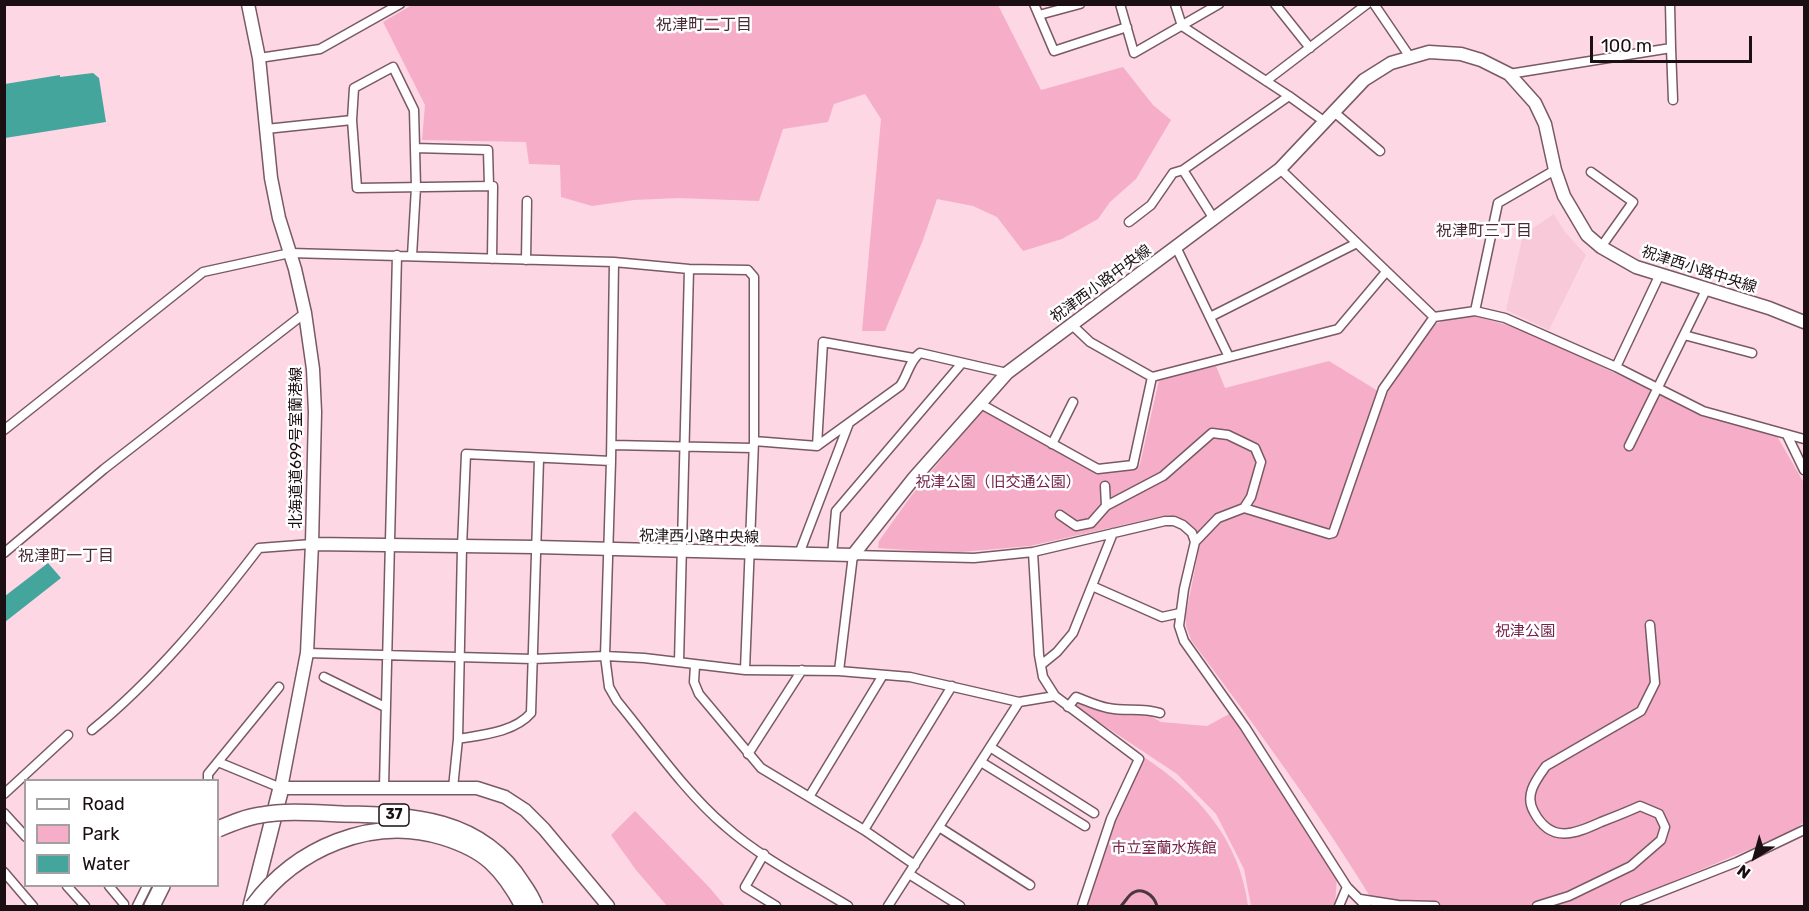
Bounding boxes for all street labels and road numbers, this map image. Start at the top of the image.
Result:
street label: 祝津西小路中央線 [1047,241,1155,327]
street label: 祝津西小路中央線 [1639,243,1759,297]
street label: 北海道道699号室蘭港線 [288,367,306,529]
street label: 祝津西小路中央線 [639,527,759,547]
road number: 37 [379,804,409,826]

